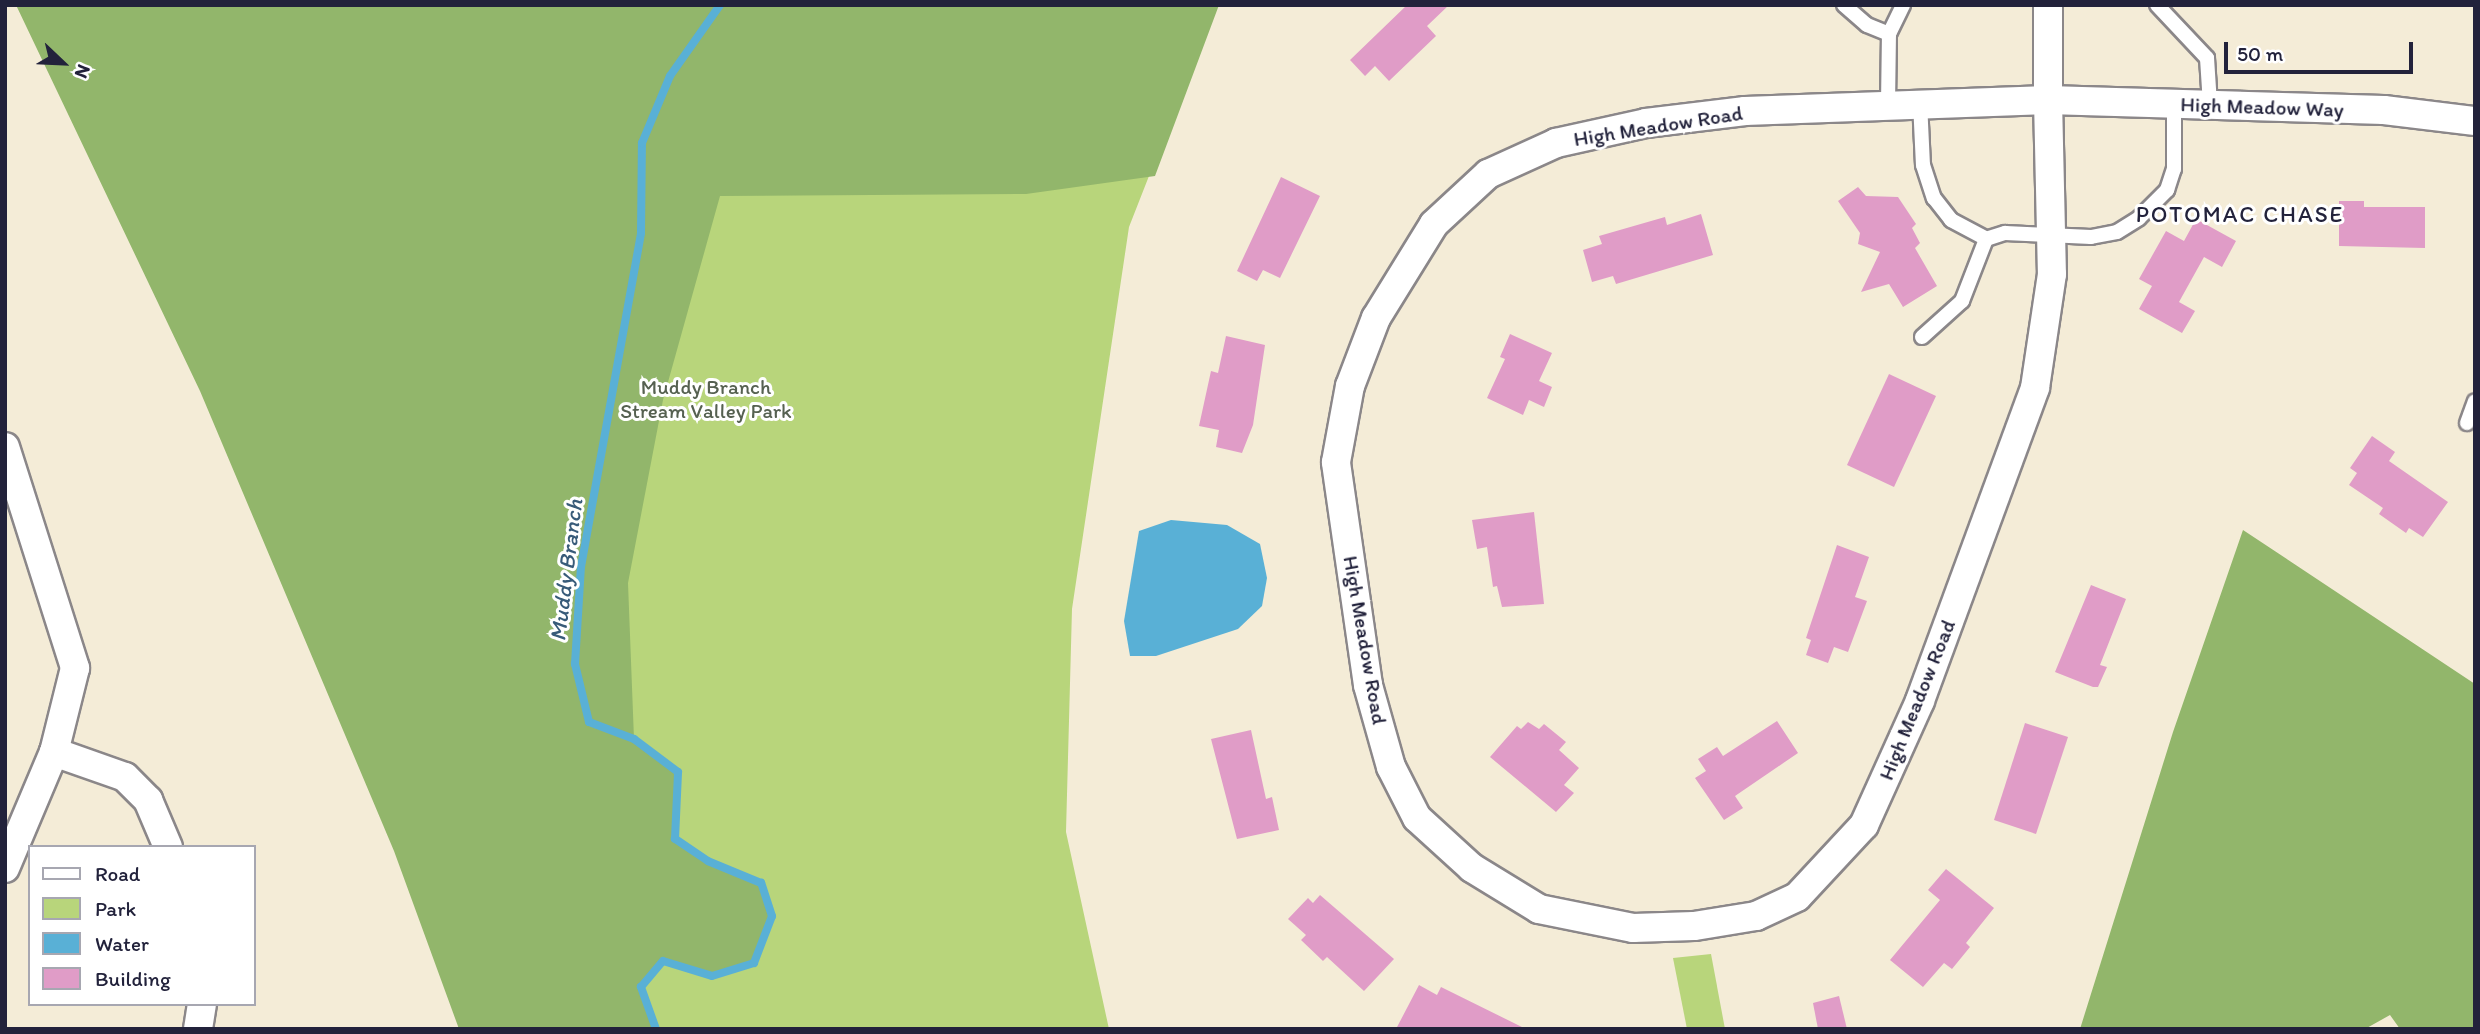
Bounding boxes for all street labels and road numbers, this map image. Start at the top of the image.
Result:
street label: High Meadow Way [2181,92,2343,122]
street label: High Meadow Road [1572,100,1744,152]
street label: High Meadow Road [1338,554,1392,726]
street label: High Meadow Road [1874,617,1960,783]

